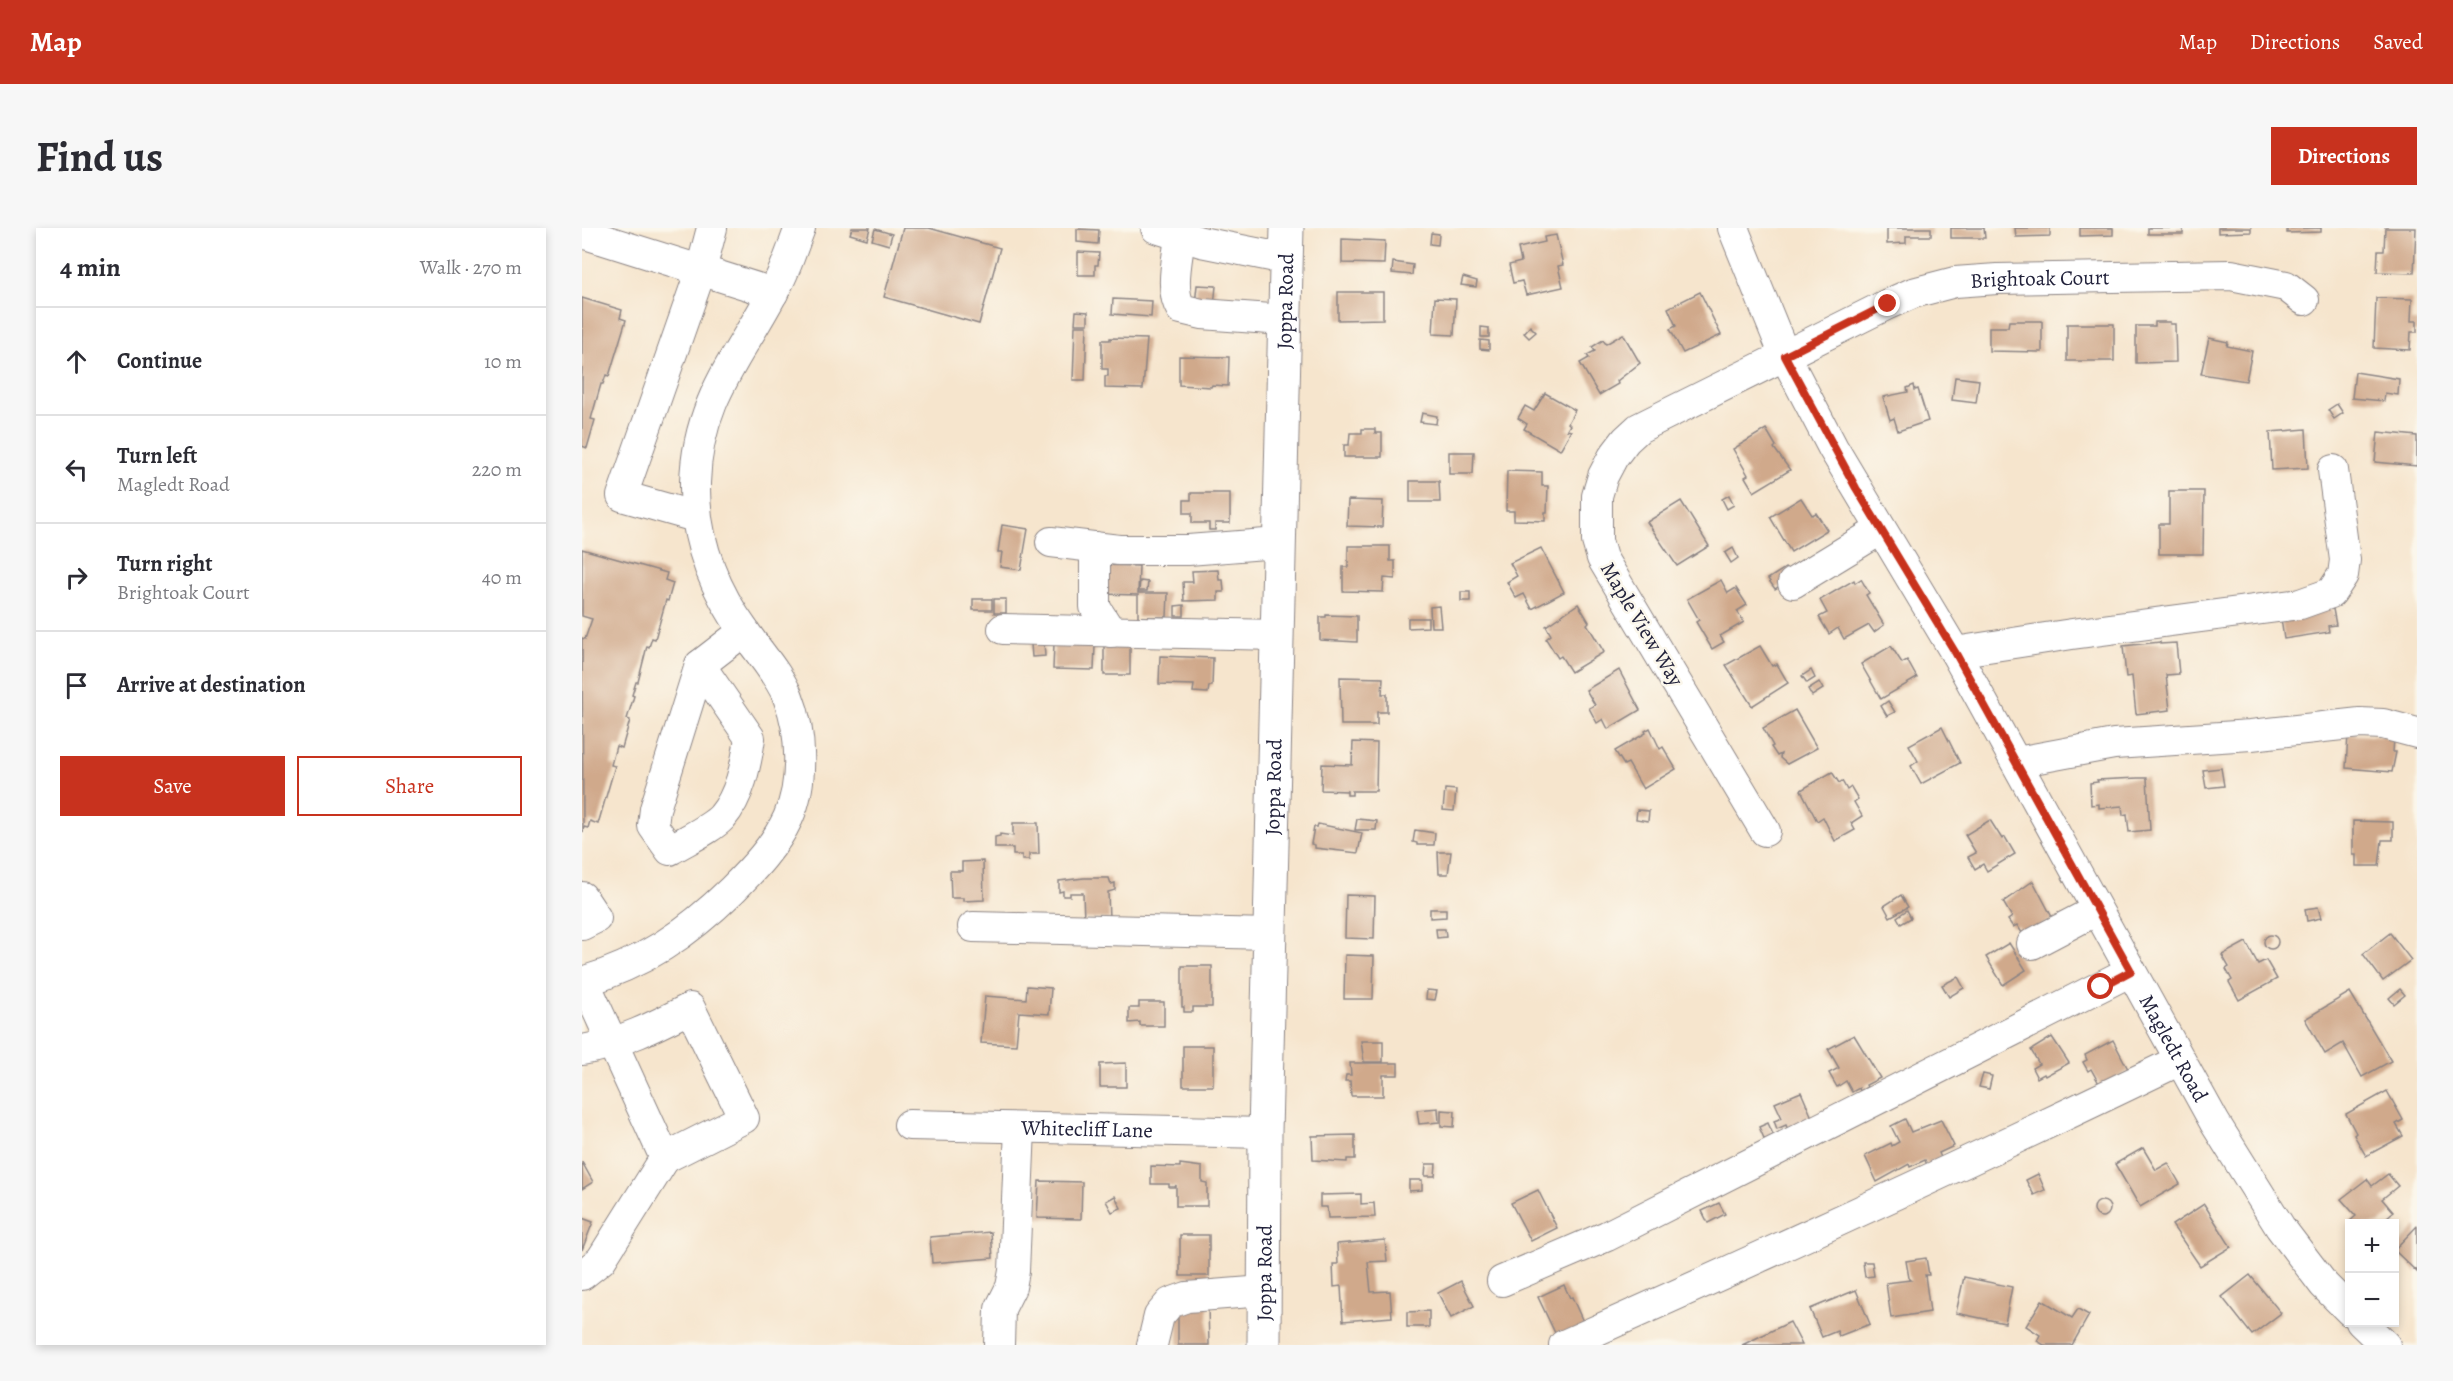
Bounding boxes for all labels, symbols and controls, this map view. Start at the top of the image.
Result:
text: Map [30,23,82,61]
text: Map [2179,28,2217,56]
text: Directions [2250,28,2340,56]
text: Saved [2373,28,2423,56]
button: Directions [2271,127,2417,185]
text: Find us [36,128,163,185]
text: 4 min [60,250,121,285]
street label: Joppa Road [1270,252,1300,350]
text: Walk · 270 m [420,254,522,281]
street label: Brightoak Court [1969,263,2110,295]
route end [1874,290,1900,316]
icon: ahead [60,345,93,378]
text: Continue [117,346,202,376]
text: 10 m [484,348,522,375]
text: Turn left [117,441,197,471]
icon: left [60,453,93,486]
text: 220 m [472,456,522,483]
text: Magledt Road [117,471,230,498]
text: Turn right [117,549,213,579]
street label: Maple View Way [1594,557,1690,692]
icon: right [60,561,93,594]
text: 40 m [482,564,522,591]
text: Brightoak Court [117,579,250,606]
icon: arrive [60,669,93,702]
text: Arrive at destination [117,670,306,700]
street label: Joppa Road [1258,738,1289,836]
button: Save [60,756,285,816]
button: Share [297,756,522,816]
route start [2087,973,2113,999]
street label: Magledt Road [2133,989,2215,1107]
street label: Whitecliff Lane [1020,1114,1153,1144]
map controls [2345,1219,2399,1327]
button: + [2345,1219,2399,1273]
street label: Joppa Road [1250,1224,1279,1321]
button: − [2345,1273,2399,1327]

